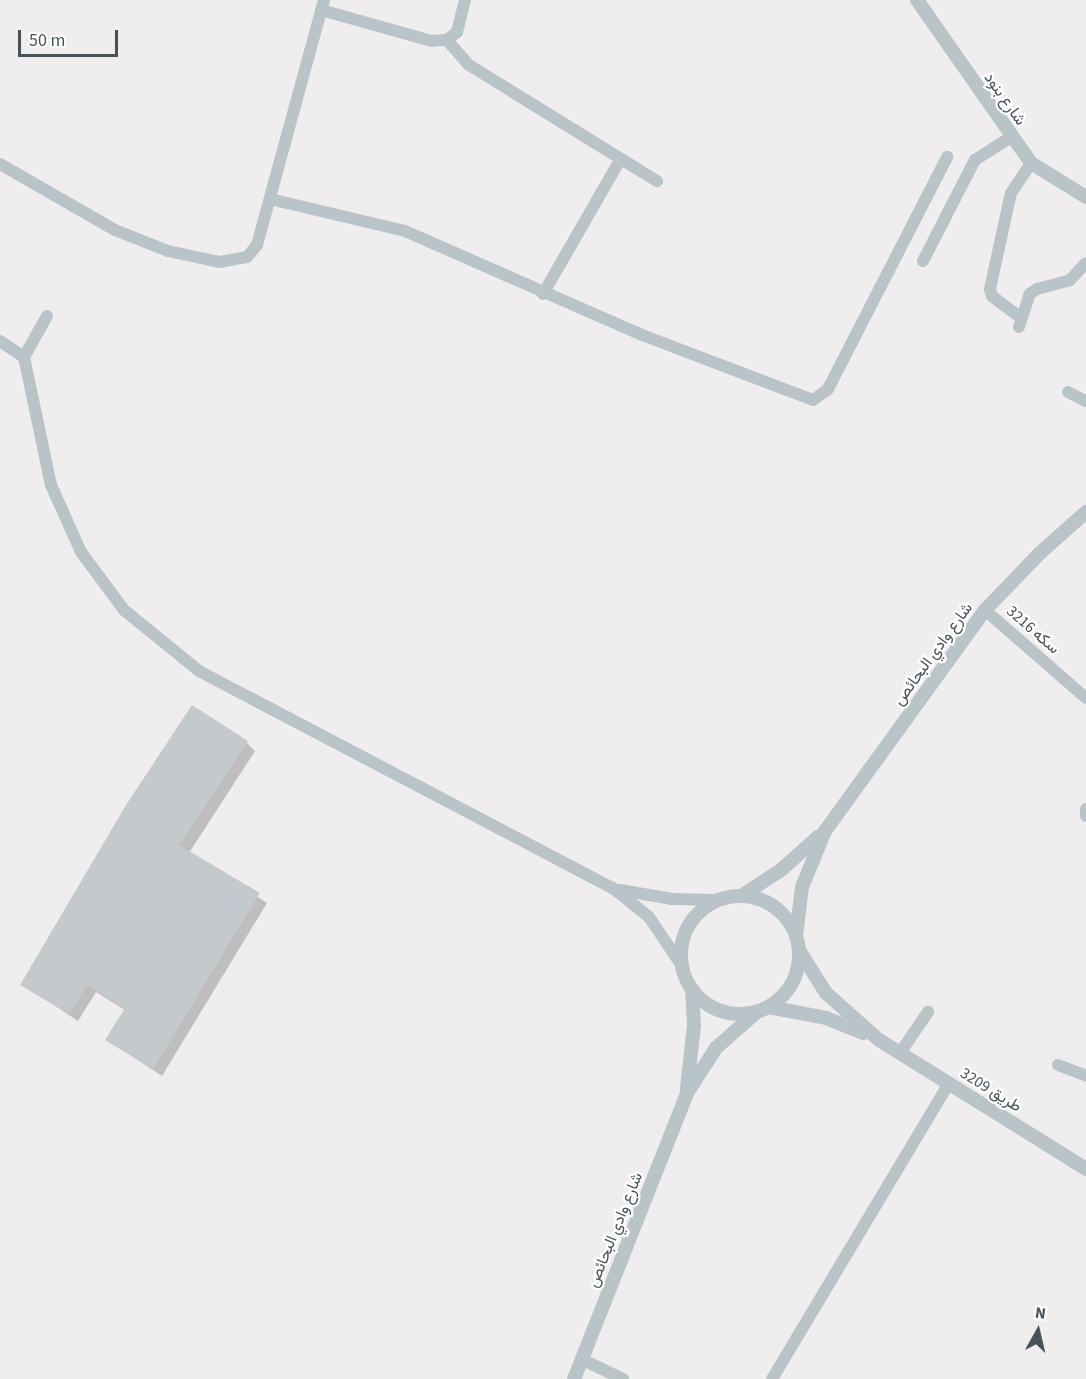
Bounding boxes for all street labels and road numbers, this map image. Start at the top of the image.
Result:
street label: شارع بنود [980,69,1030,129]
street label: شارع وادي البحائص [889,599,977,709]
street label: سكه 3216 [1003,602,1063,658]
street label: طريق 3209 [957,1064,1025,1116]
street label: شارع وادي البحائص [583,1170,647,1290]

